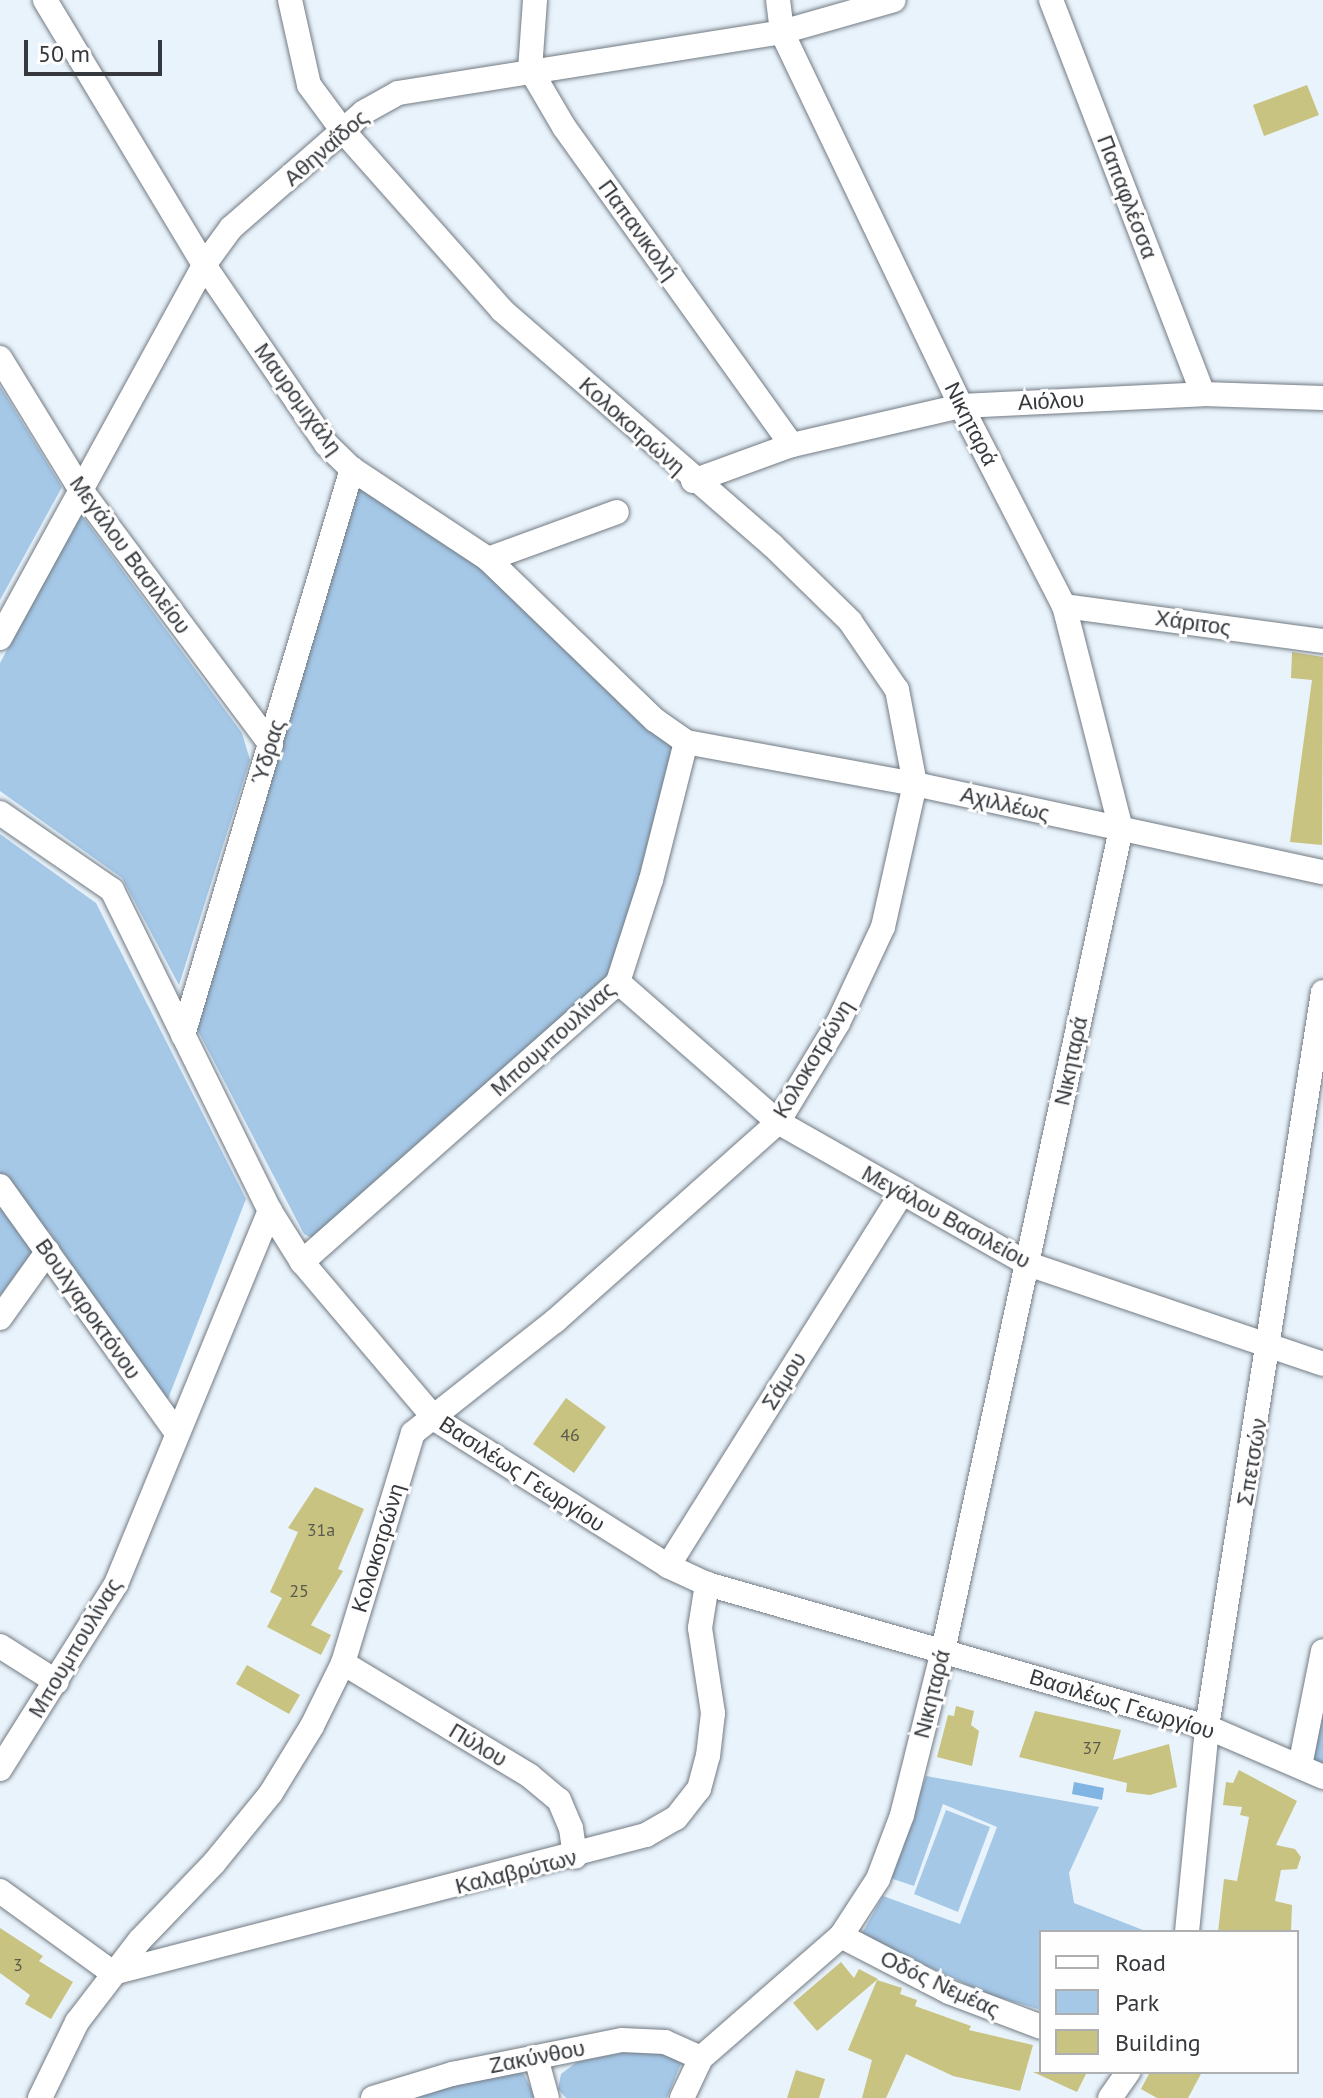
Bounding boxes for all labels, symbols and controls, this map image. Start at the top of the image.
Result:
scale bar [28,24,166,74]
text: 50 m [38,38,90,69]
street label: Αθηναΐδος [279,104,373,192]
street label: Παπαφλέσσα [1091,131,1163,263]
street label: Παπανικολή [593,175,683,285]
street label: Μαυρομιχάλη [249,338,347,460]
street label: Κολοκοτρώνη [574,372,690,480]
street label: Νικηταρά [939,378,1003,470]
street label: Αιόλου [1017,386,1085,416]
street label: Μεγάλου Βασιλείου [64,471,196,639]
street label: Χάριτος [1154,605,1232,641]
street label: Ύδρας [246,716,290,788]
street label: Αχιλλέως [958,781,1052,827]
street label: Μπουμπουλίνας [485,976,621,1102]
street label: Κολοκοτρώνη [767,995,859,1123]
street label: Νικηταρά [1049,1014,1093,1108]
street label: Μεγάλου Βασιλείου [857,1160,1035,1274]
street label: Βουλγαροκτόνου [30,1234,146,1384]
street label: Σάμου [756,1347,812,1415]
street label: Βασιλέως Γεωργίου [434,1411,610,1537]
street label: Σπετσών [1231,1416,1273,1508]
house number: 46 [560,1424,580,1446]
street label: Κολοκοτρώνη [346,1480,410,1616]
house number: 31a [307,1519,335,1541]
street label: Μπουμπουλίνας [23,1573,127,1723]
house number: 25 [289,1580,309,1602]
street label: Νικηταρά [908,1647,956,1741]
street label: Βασιλέως Γεωργίου [1026,1663,1218,1745]
street label: Πύλου [444,1717,512,1773]
house number: 37 [1082,1737,1102,1759]
street label: Καλαβρύτων [453,1844,579,1900]
legend [1039,1930,1299,2074]
street label: Οδóς Νεμέας [876,1945,1004,2023]
text: Road [1115,1947,1166,1978]
house number: 3 [13,1954,23,1976]
text: Park [1115,1987,1159,2018]
text: Building [1115,2027,1201,2058]
street label: Ζακύνθου [487,2035,587,2079]

